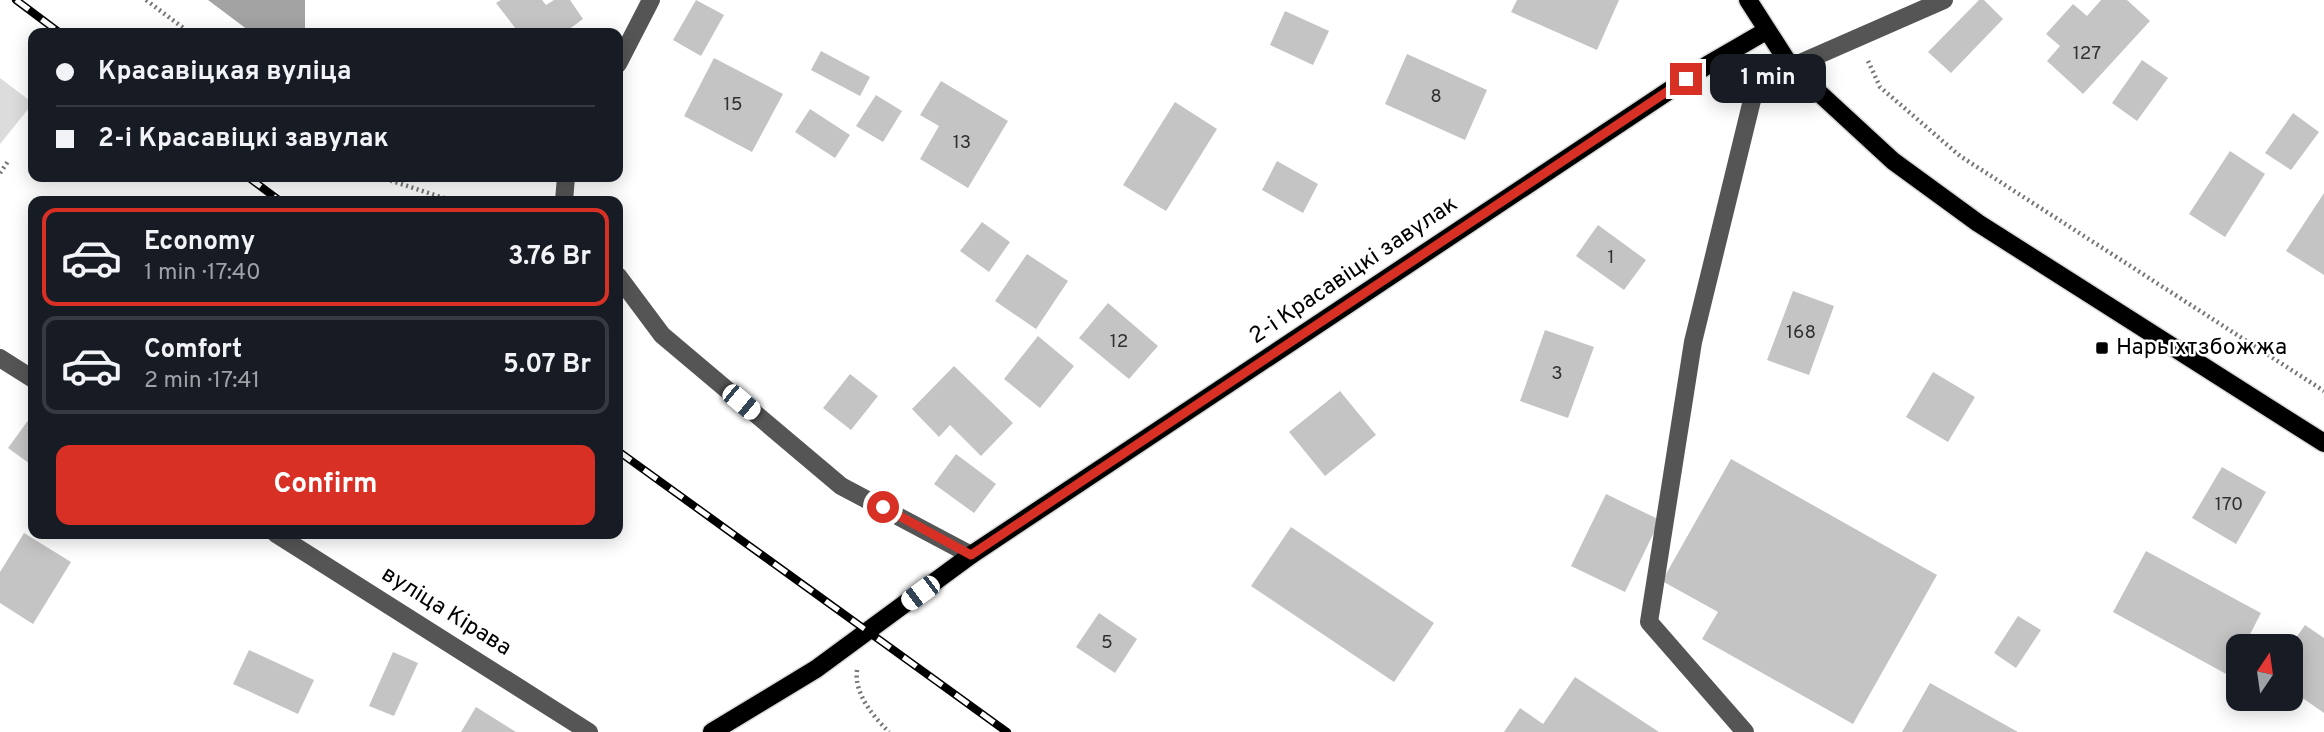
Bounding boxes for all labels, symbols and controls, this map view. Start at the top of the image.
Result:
house number: 127 [2073,42,2101,66]
callout: 1 min [1710,55,1826,104]
text: Красавіцкая вуліца [98,56,352,89]
route end [1670,63,1702,95]
text: 1 min [1740,64,1796,93]
house number: 8 [1430,85,1442,109]
house number: 15 [724,93,742,117]
text: 2-і Красавіцкі завулак [98,123,389,156]
house number: 13 [953,131,971,155]
street label: 2-і Красавіцкі завулак [1244,190,1464,352]
icon: car [60,226,123,289]
text: Economy [144,226,255,259]
text: 3.76 Br [508,241,591,274]
house number: 1 [1607,246,1615,270]
text: 1 min · 17:40 [144,259,261,288]
house number: 168 [1786,321,1816,345]
house number: 12 [1110,330,1128,354]
icon: car [60,334,123,397]
text: Comfort [144,334,242,367]
place label: Нарыхтзбожжа [2116,334,2287,363]
marker: Нарыхтзбожжа [2094,340,2110,356]
text: 5.07 Br [503,349,591,382]
house number: 3 [1551,362,1563,386]
text: 2 min · 17:41 [144,367,260,396]
car [719,380,764,424]
button: Confirm [56,445,595,525]
route start [867,491,899,523]
house number: 170 [2215,493,2243,517]
street label: вуліца Кірава [376,560,516,664]
car [897,572,944,614]
house number: 5 [1101,631,1113,655]
north arrow [2226,634,2303,710]
map controls [2226,634,2303,711]

